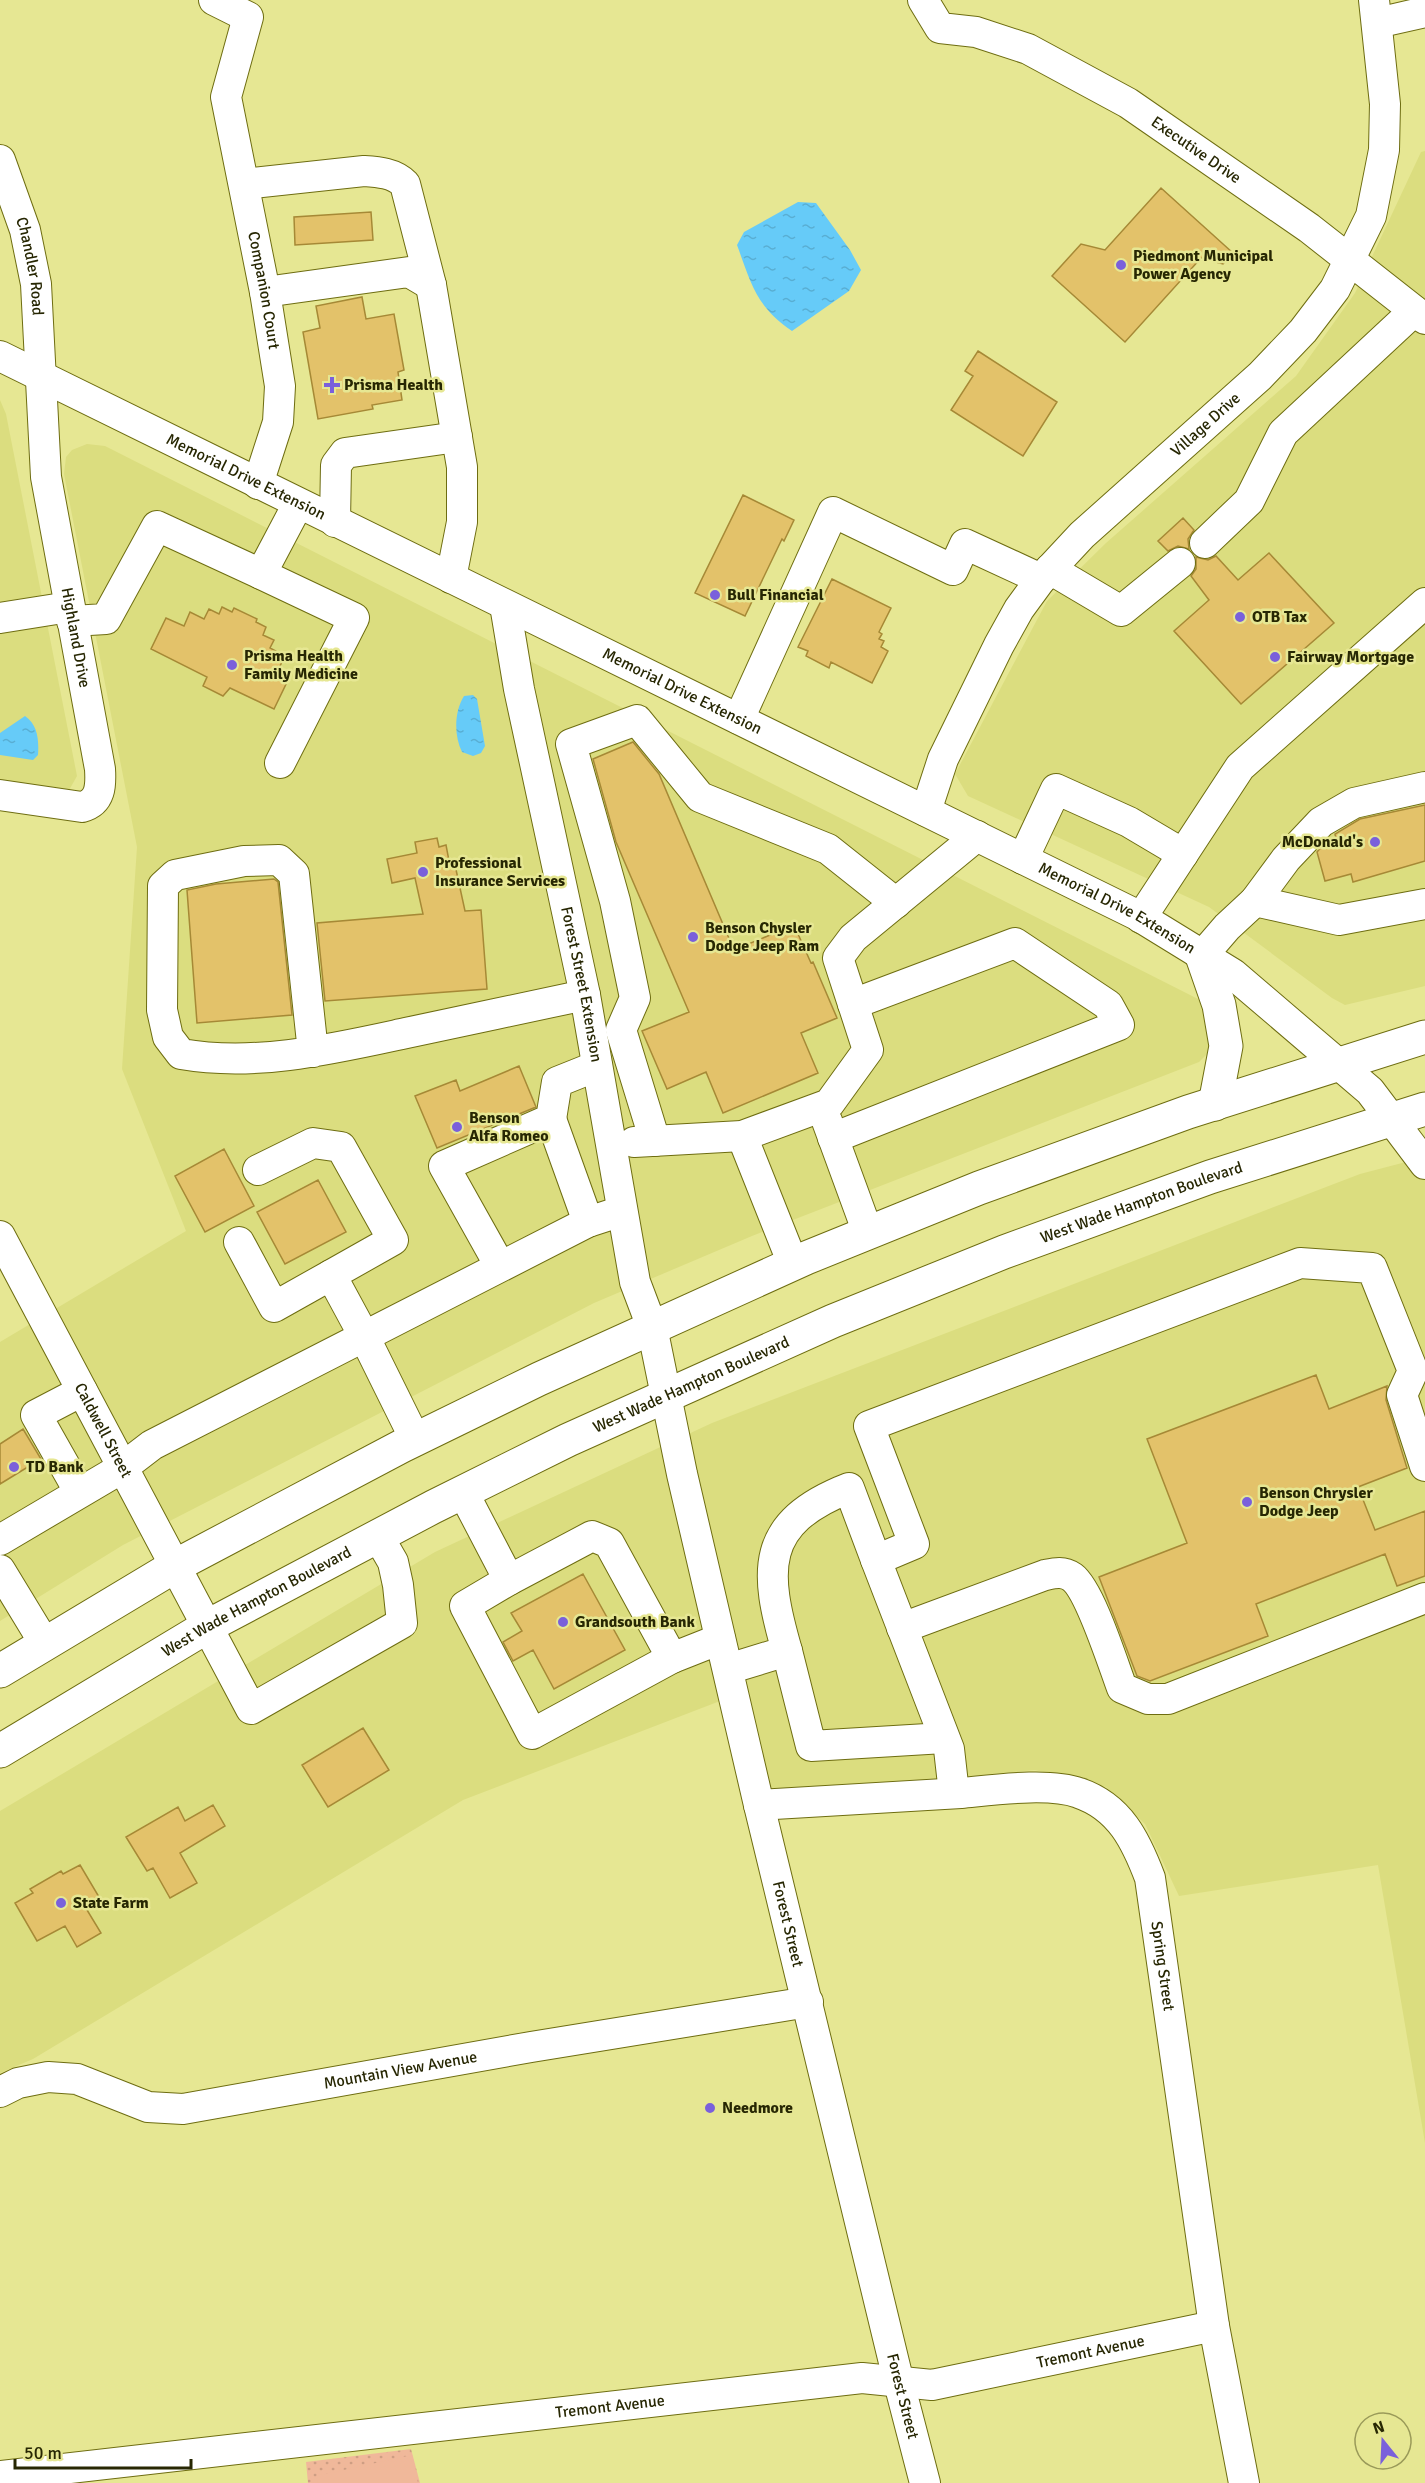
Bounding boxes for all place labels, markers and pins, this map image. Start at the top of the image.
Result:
place label: Piedmont Municipal Power Agency [1133,246,1273,284]
marker: Piedmont Municipal Power Agency [1114,258,1128,272]
place label: Prisma Health [344,375,443,395]
marker: Prisma Health [325,378,339,392]
place label: Bull Financial [727,585,824,605]
marker: Bull Financial [708,588,722,602]
place label: OTB Tax [1252,607,1307,627]
marker: OTB Tax [1233,610,1247,624]
place label: Prisma Health Family Medicine [244,646,358,684]
place label: Fairway Mortgage [1287,647,1414,667]
marker: Fairway Mortgage [1268,650,1282,664]
marker: Prisma Health Family Medicine [225,658,239,672]
place label: McDonald's [1282,832,1363,852]
marker: McDonald's [1368,835,1382,849]
place label: Professional Insurance Services [435,853,565,891]
marker: Professional Insurance Services [416,865,430,879]
place label: Benson Chysler Dodge Jeep Ram [705,918,819,956]
marker: Benson Chysler Dodge Jeep Ram [686,930,700,944]
place label: Benson Alfa Romeo [469,1108,549,1146]
marker: Benson Alfa Romeo [450,1120,464,1134]
place label: TD Bank [26,1457,84,1477]
marker: TD Bank [7,1460,21,1474]
place label: Benson Chrysler Dodge Jeep [1259,1483,1373,1521]
marker: Benson Chrysler Dodge Jeep [1240,1495,1254,1509]
place label: Grandsouth Bank [575,1612,695,1632]
marker: Grandsouth Bank [556,1615,570,1629]
place label: State Farm [73,1893,149,1913]
marker: State Farm [54,1896,68,1910]
place label: Needmore [722,2098,793,2118]
marker: Needmore [703,2101,717,2115]

